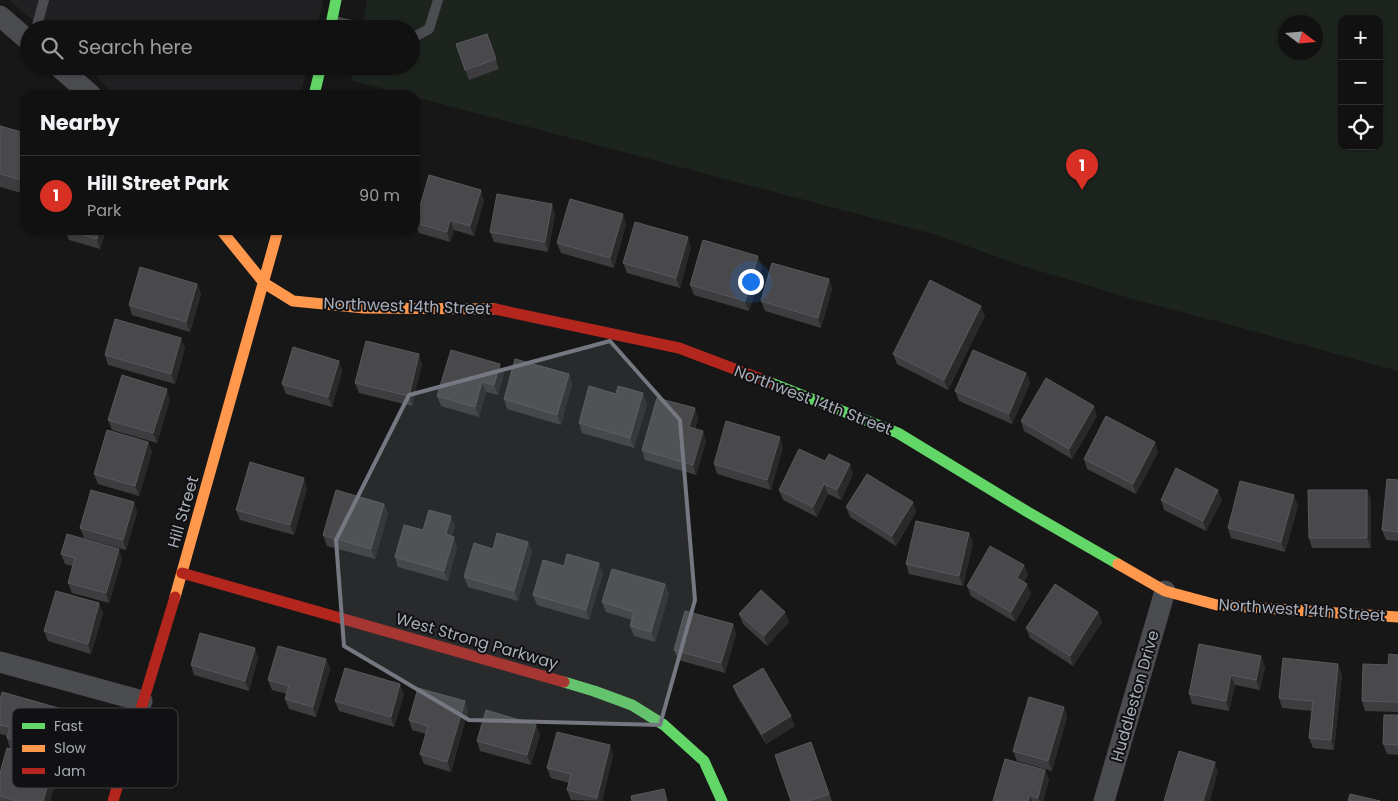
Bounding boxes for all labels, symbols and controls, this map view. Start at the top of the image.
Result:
north arrow [1278,15,1323,60]
map controls [1338,15,1383,150]
button: + [1338,15,1383,60]
search box [20,20,420,75]
icon: search [38,34,66,62]
text: Search here [78,34,192,61]
button: − [1338,60,1383,105]
button: locate [1338,105,1383,150]
text: Nearby [40,108,120,137]
pin: 1 [1066,149,1098,190]
text: Hill Street Park [87,170,229,197]
text: 1 [53,184,59,207]
text: 90 m [359,184,400,207]
text: Park [87,199,121,222]
your location [738,269,764,295]
street label: Northwest 14th Street [323,292,491,320]
street label: Northwest 14th Street [731,359,895,441]
street label: Hill Street [162,473,204,551]
street label: Northwest 14th Street [1218,593,1386,627]
street label: West Strong Parkway [393,607,561,675]
street label: Huddleston Drive [1105,627,1165,764]
legend [12,708,178,788]
text: Fast [54,716,83,736]
text: Slow [54,738,87,758]
text: Jam [54,761,85,781]

